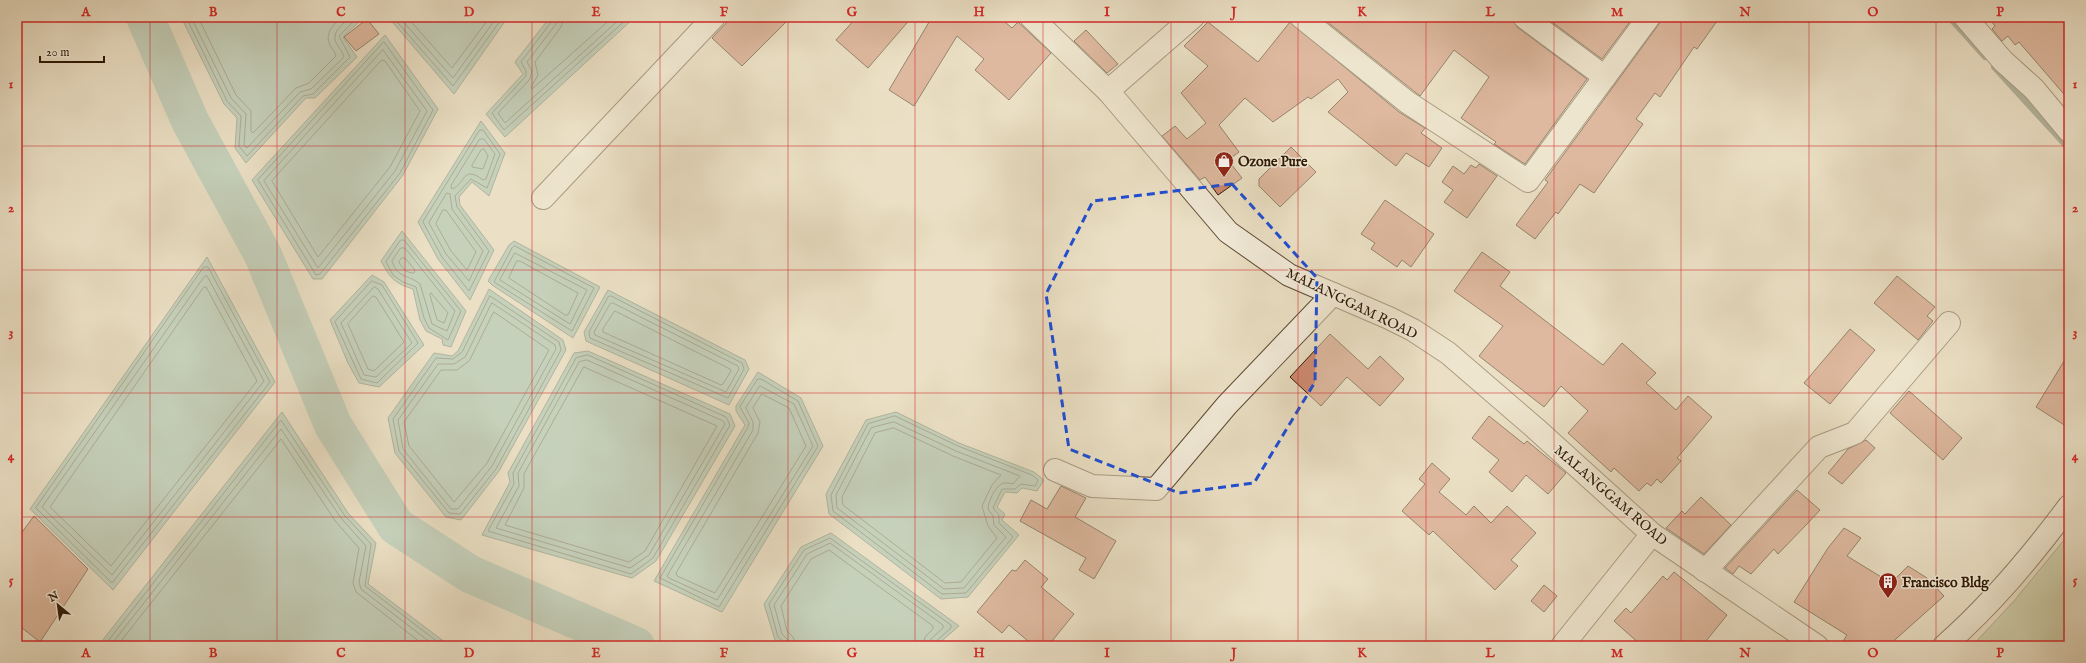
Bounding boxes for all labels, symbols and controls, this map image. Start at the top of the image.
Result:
text: A [81,4,92,21]
text: B [209,4,218,21]
text: C [336,4,346,21]
text: D [464,4,475,21]
text: E [591,4,601,21]
text: F [720,4,729,21]
text: G [847,4,858,21]
text: H [973,4,985,21]
text: I [1104,4,1110,21]
text: J [1229,4,1237,21]
text: K [1357,4,1367,21]
text: L [1484,4,1495,21]
text: M [1611,4,1624,21]
text: N [1738,4,1751,21]
text: O [1868,4,1879,21]
text: P [1996,4,2004,21]
scale bar [40,38,104,64]
text: 20 m [46,45,69,60]
text: 1 [9,76,14,93]
text: 1 [2073,76,2078,93]
shop icon: Ozone Pure [1213,150,1235,178]
place label: Ozone Pure [1238,153,1308,171]
text: 2 [8,200,14,217]
text: 2 [2072,200,2078,217]
street label: MALANGGAM ROAD [1283,264,1420,344]
text: 3 [9,324,14,341]
text: 3 [2073,324,2078,341]
street label: MALANGGAM ROAD [1550,442,1671,550]
text: 4 [8,448,15,465]
text: 4 [2072,448,2079,465]
building icon: Francisco Bldg [1877,571,1899,599]
text: 5 [9,572,14,589]
text: 5 [2073,572,2078,589]
place label: Francisco Bldg [1902,574,1990,592]
north arrow [38,585,78,625]
text: N [45,588,62,606]
text: A [81,645,92,662]
text: B [209,645,218,662]
text: C [336,645,346,662]
text: D [464,645,475,662]
text: E [591,645,601,662]
text: F [720,645,729,662]
text: G [847,645,858,662]
text: H [973,645,985,662]
text: I [1104,645,1110,662]
text: J [1229,645,1237,662]
text: K [1357,645,1367,662]
text: L [1484,645,1495,662]
text: M [1611,645,1624,662]
text: N [1738,645,1751,662]
text: O [1868,645,1879,662]
text: P [1996,645,2004,662]

